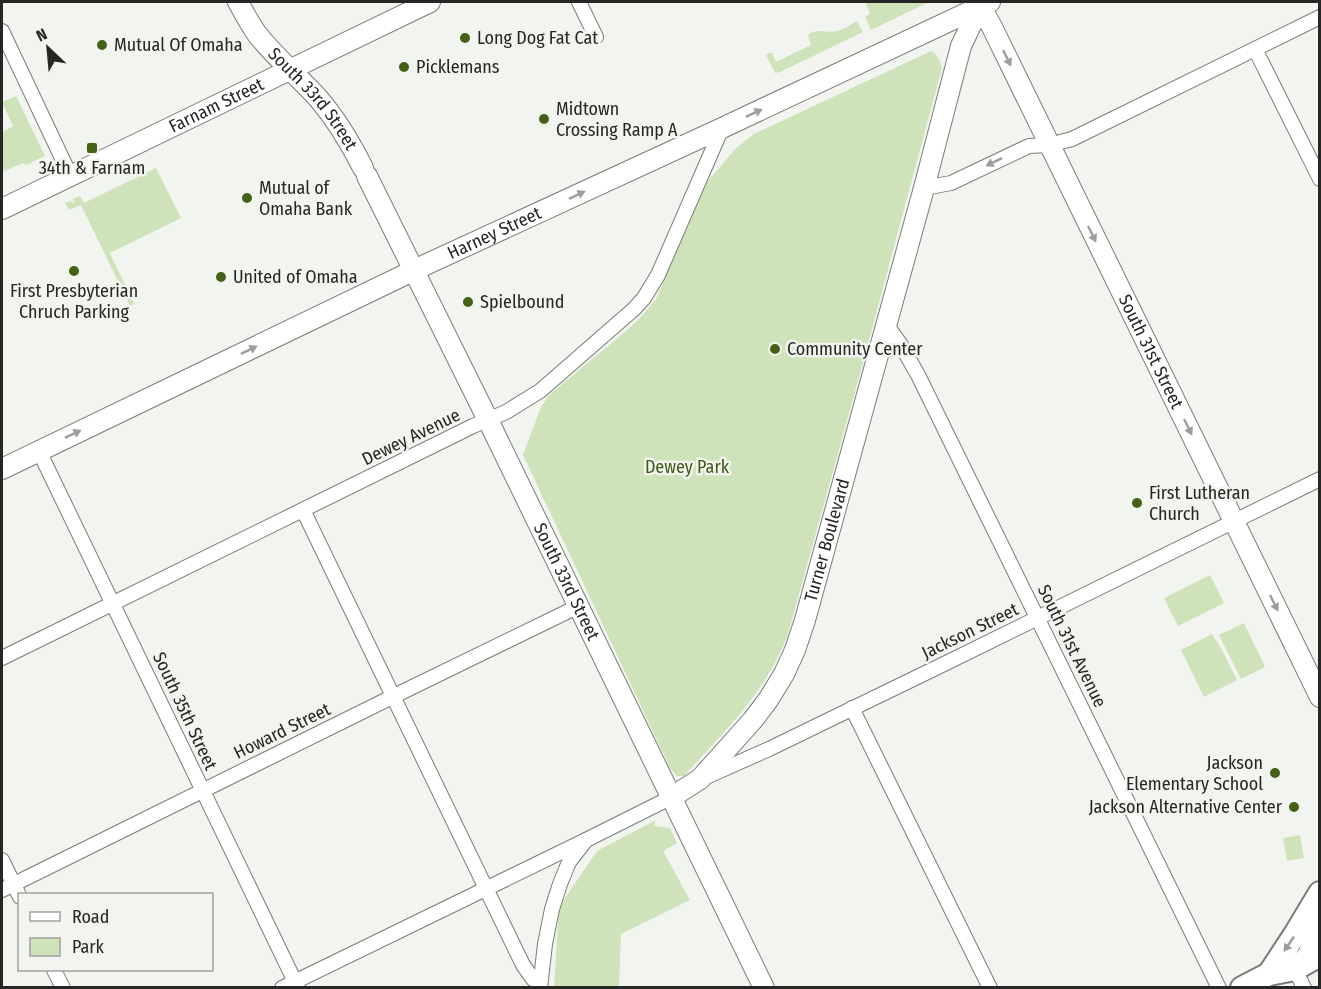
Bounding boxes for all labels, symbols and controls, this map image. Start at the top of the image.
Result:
north arrow [18,18,78,78]
text: N [33,24,50,46]
place label: Long Dog Fat Cat [477,27,598,49]
marker: Long Dog Fat Cat [458,31,472,45]
place label: Mutual Of Omaha [114,34,243,56]
marker: Mutual Of Omaha [95,38,109,52]
street label: South 33rd Street [263,43,362,154]
one-way arrow [1002,50,1012,67]
place label: Picklemans [416,56,500,78]
marker: Picklemans [397,60,411,74]
street label: Farnam Street [165,73,267,138]
place label: Midtown Crossing Ramp A [556,98,678,141]
one-way arrow [745,108,762,117]
marker: Midtown Crossing Ramp A [537,112,551,126]
marker: 34th & Farnam [85,141,99,155]
place label: 34th & Farnam [39,157,145,179]
one-way arrow [985,158,1002,167]
place label: Mutual of Omaha Bank [259,177,353,220]
one-way arrow [568,190,585,199]
marker: Mutual of Omaha Bank [240,191,254,205]
street label: Harney Street [444,202,545,264]
one-way arrow [1088,225,1097,242]
marker: First Presbyterian Chruch Parking [67,264,81,278]
place label: United of Omaha [233,266,358,288]
marker: United of Omaha [214,270,228,284]
place label: First Presbyterian Chruch Parking [10,280,138,323]
place label: Spielbound [480,291,564,313]
street label: South 31st Street [1114,291,1188,412]
marker: Spielbound [461,295,475,309]
place label: Community Center [787,338,923,360]
marker: Community Center [768,342,782,356]
one-way arrow [240,345,257,354]
street label: Dewey Avenue [358,404,464,470]
one-way arrow [1183,419,1193,436]
one-way arrow [65,430,82,439]
park label: Dewey Park [645,456,730,478]
street label: Turner Boulevard [800,476,854,604]
place label: First Lutheran Church [1149,482,1250,525]
marker: First Lutheran Church [1130,496,1144,510]
street label: South 33rd Street [529,519,604,644]
street label: South 31st Avenue [1033,581,1111,711]
one-way arrow [1269,594,1278,611]
street label: Jackson Street [918,598,1022,664]
street label: South 35th Street [148,649,222,774]
street label: Howard Street [230,698,334,764]
place label: Jackson Elementary School [1126,752,1263,795]
marker: Jackson Elementary School [1268,766,1282,780]
place label: Jackson Alternative Center [1089,796,1283,818]
marker: Jackson Alternative Center [1287,800,1301,814]
legend [18,893,213,971]
text: Road [72,906,109,928]
one-way arrow [1283,935,1295,951]
text: Park [72,936,105,958]

